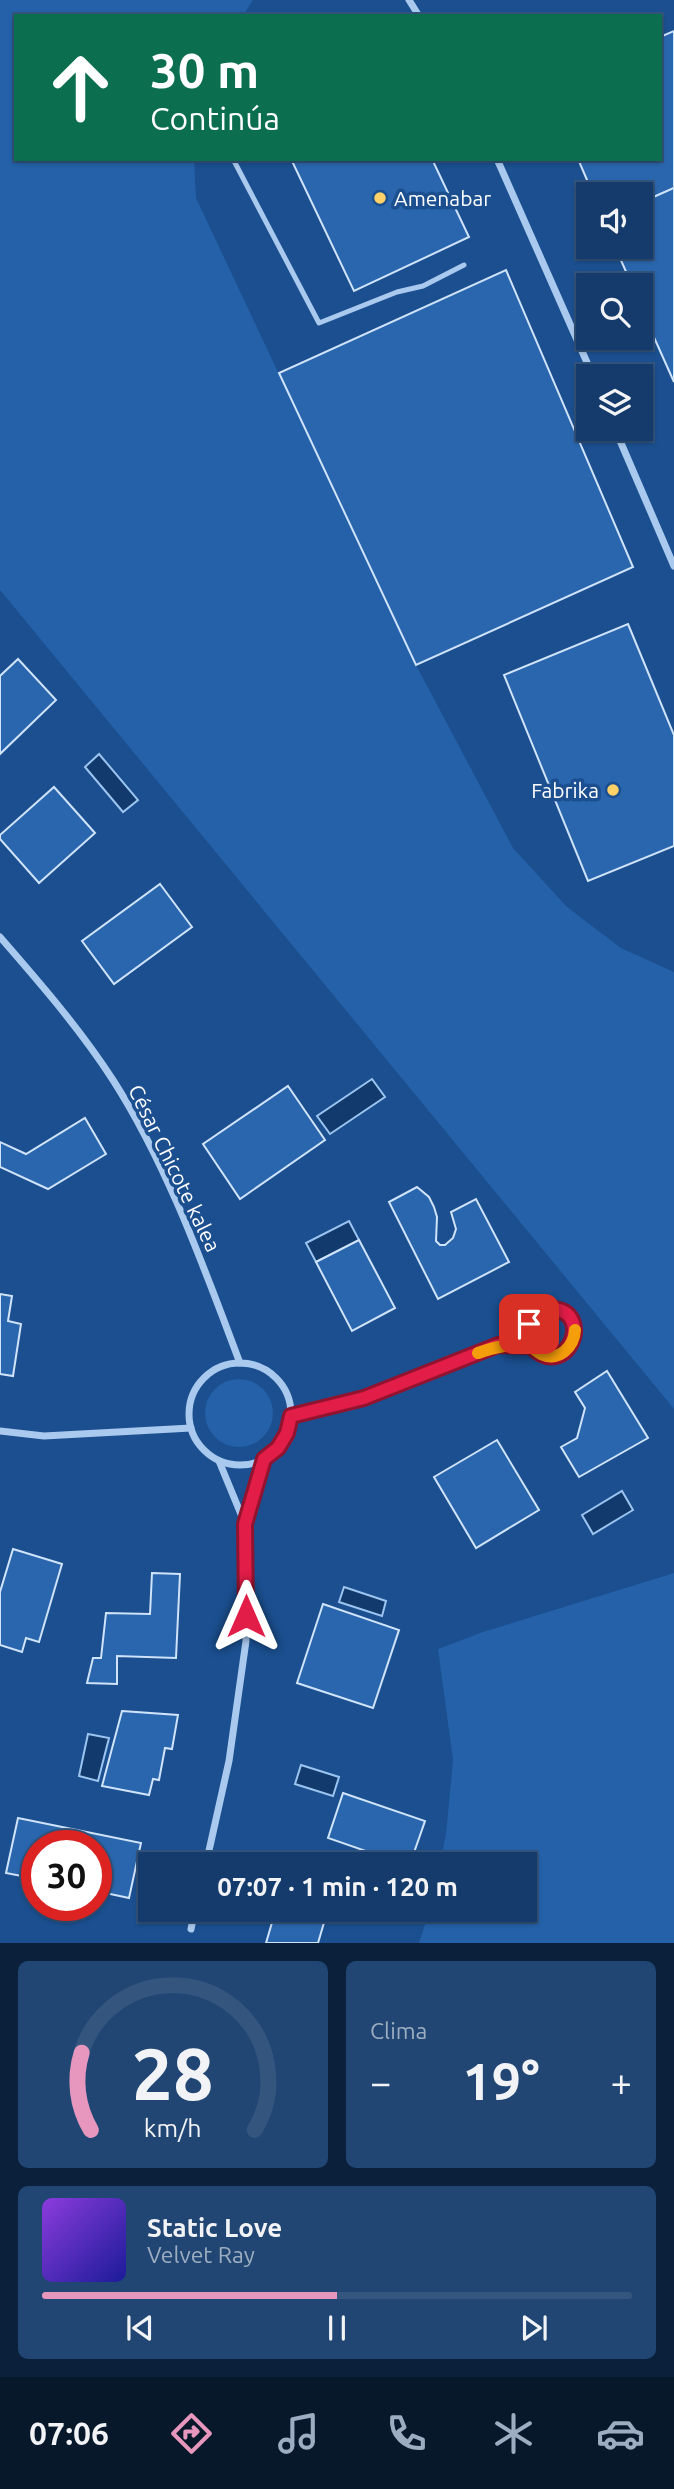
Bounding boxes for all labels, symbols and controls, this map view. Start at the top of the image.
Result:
icon: ahead [35,42,126,133]
text: 30 m [150,42,259,97]
text: Continúa [150,100,280,136]
map controls [576,182,653,441]
button: sound [576,182,653,259]
place label: Amenabar [394,186,491,210]
marker: Amenabar [372,190,388,206]
button: search [576,273,653,350]
button: layers [576,364,653,441]
place label: Fabrika [531,778,599,802]
marker: Fabrika [605,782,621,798]
street label: César Chicote kalea [124,1081,226,1255]
pin [499,1294,559,1354]
icon: arrive [510,1305,548,1343]
position arrow [209,1579,283,1653]
speed limit sign: 30 [21,1830,112,1921]
text: 07:07 · 1 min · 120 m [217,1872,458,1901]
text: Clima [370,2018,427,2043]
text: 28 [132,2033,214,2115]
text: 19° [462,2052,540,2110]
text: − [370,2061,391,2103]
text: + [611,2061,632,2103]
text: km/h [144,2114,202,2142]
text: Static Love [147,2213,282,2242]
text: Velvet Ray [147,2242,255,2267]
icon: previous [121,2309,159,2347]
icon: pause [318,2309,356,2347]
icon: next [515,2309,553,2347]
icon: directions [167,2409,216,2458]
icon: music [274,2409,323,2458]
icon: phone [382,2409,431,2458]
icon: climate [489,2409,538,2458]
icon: car [596,2409,645,2458]
text: 07:06 [29,2415,109,2451]

